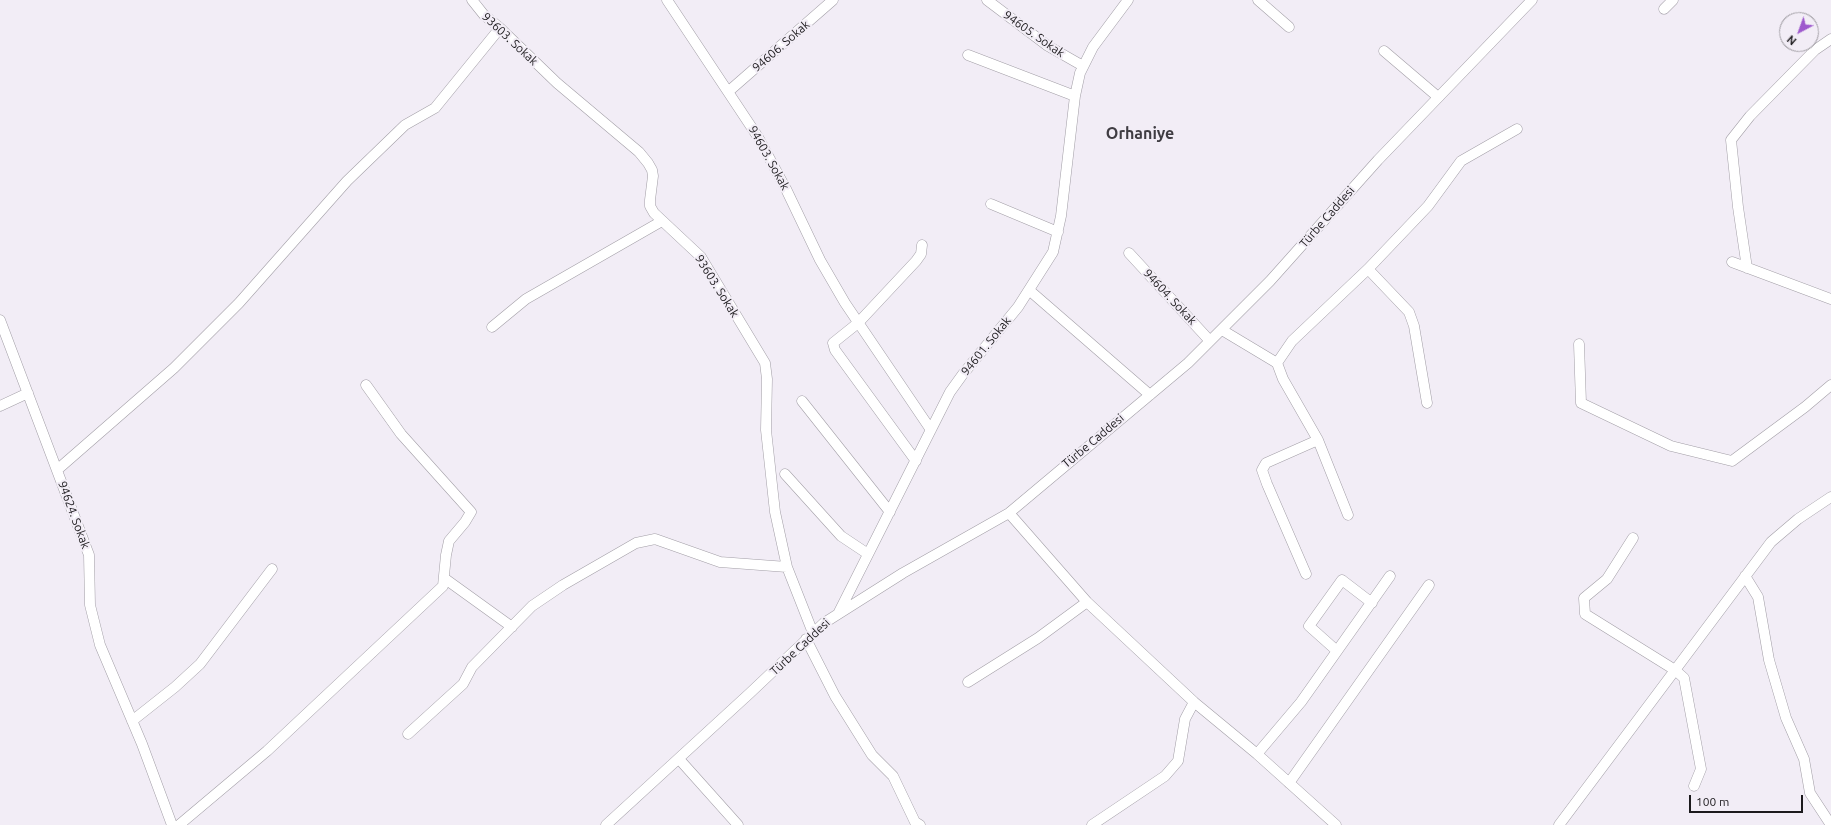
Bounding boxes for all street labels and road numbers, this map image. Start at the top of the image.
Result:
street label: 94605. Sokak [1001,8,1067,60]
street label: 93603. Sokak [479,9,541,69]
street label: 94606. Sokak [749,17,813,75]
street label: 94603. Sokak [745,123,793,193]
street label: Türbe Caddesi [1296,183,1358,251]
street label: 93603. Sokak [692,252,742,320]
street label: 94604. Sokak [1140,266,1200,328]
street label: 94601. Sokak [958,314,1014,378]
street label: Türbe Caddesi [1059,411,1127,471]
street label: 94624. Sokak [55,479,93,551]
street label: Türbe Caddesi [767,616,833,678]

